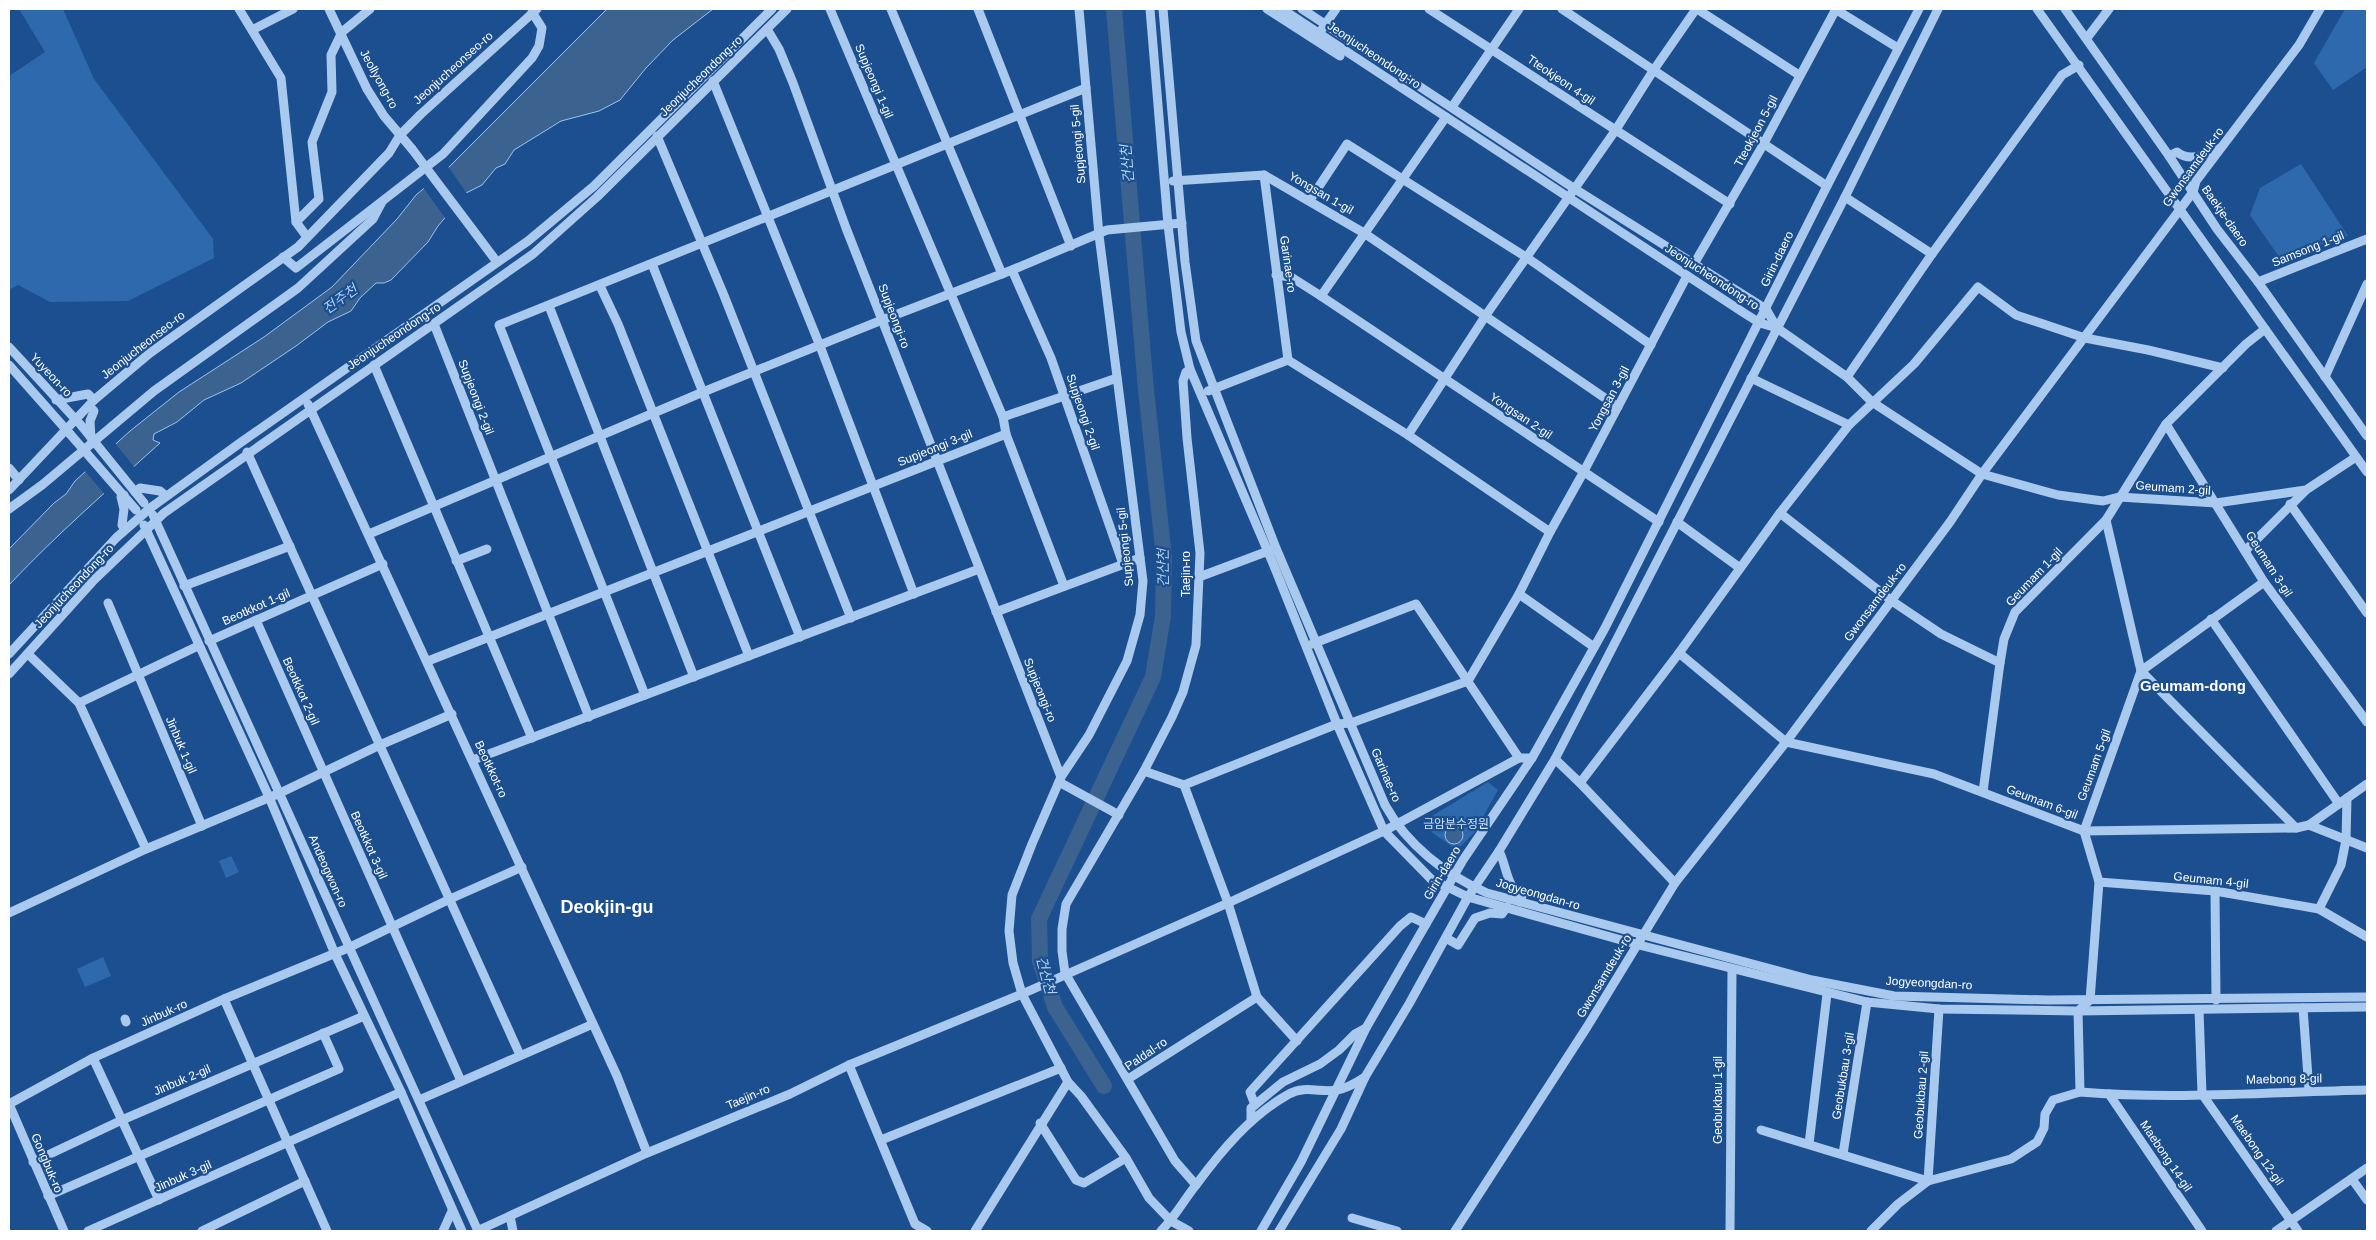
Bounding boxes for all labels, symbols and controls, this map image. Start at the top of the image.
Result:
street label: Jeonjucheondong-ro [1325,19,1424,92]
street label: Jeonjucheonseo-ro [410,28,496,107]
street label: Jeonjucheondong-ro [657,33,745,119]
street label: Supjeongi 1-gil [852,42,896,120]
street label: Jeollyong-ro [357,47,401,111]
street label: Tteokjeon 4-gil [1524,52,1598,108]
street label: Tteokjeon 5-gil [1731,93,1781,169]
street label: Supjeongi 5-gil [1068,104,1088,184]
street label: Gwonsamdeuk-ro [2159,124,2227,209]
water label: 건산천 [1117,143,1137,184]
street label: Yongsan 1-gil [1286,169,1356,217]
street label: Baekje-daero [2199,183,2251,250]
street label: Samsong 1-gil [2270,228,2346,270]
street label: Girin-daero [1758,229,1797,289]
street label: Garinae-ro [1277,235,1299,294]
street label: Jeonjucheondong-ro [1662,241,1762,313]
water label: 전주천 [320,281,361,317]
street label: Supjeongi-ro [875,282,913,351]
street label: Jeonjucheondong-ro [345,299,444,372]
street label: Jeonjucheonseo-ro [98,308,188,382]
street label: Yuyeon-ro [27,350,75,400]
street label: Supjeongi 2-gil [455,357,497,437]
street label: Yongsan 3-gil [1586,364,1632,434]
street label: Supjeongi 2-gil [1063,372,1103,452]
street label: Yongsan 2-gil [1487,390,1555,442]
street label: Supjeongi 3-gil [896,427,974,469]
street label: Geumam 2-gil [2135,478,2211,498]
street label: Supjeongi 5-gil [1114,507,1136,587]
street label: Geumam 3-gil [2243,529,2295,599]
street label: Jeonjucheondong-ro [32,541,117,631]
street label: Geumam 1-gil [2003,545,2065,609]
water label: 건산천 [1155,547,1171,587]
street label: Taejin-ro [1179,551,1193,597]
street label: Gwonsamdeuk-ro [1841,560,1909,644]
street label: Beotkkot 1-gil [220,586,292,628]
street label: Beotkkot 2-gil [280,655,322,727]
street label: Supjeongi-ro [1021,656,1059,724]
district label: Geumam-dong [2140,677,2246,694]
street label: Jinbuk 1-gil [163,714,199,776]
street label: Geumam 5-gil [2075,727,2113,803]
street label: Beotkkot-ro [472,738,510,800]
street label: Garinae-ro [1368,746,1404,804]
street label: Geumam 6-gil [2004,782,2080,822]
street label: Beotkkot 3-gil [348,809,390,881]
park label: 금암분수정원 [1423,817,1489,831]
street label: Andeogwon-ro [306,832,350,910]
street label: Girin-daero [1421,843,1464,902]
street label: Geumam 4-gil [2173,869,2249,891]
street label: Jogyeongdan-ro [1494,875,1582,913]
district label: Deokjin-gu [561,897,654,917]
street label: Gwonsamdeuk-ro [1574,932,1635,1020]
water label: 건산천 [1033,954,1059,997]
street label: Jogyeongdan-ro [1885,974,1973,992]
street label: Jinbuk-ro [139,996,190,1029]
street label: Geobukbau 3-gil [1829,1031,1857,1121]
street label: Paldal-ro [1122,1035,1170,1073]
street label: Geobukbau 2-gil [1911,1051,1931,1139]
street label: Geobukbau 1-gil [1711,1056,1725,1144]
street label: Jinbuk 2-gil [151,1062,213,1098]
street label: Maebong 8-gil [2246,1071,2322,1087]
street label: Taejin-ro [724,1081,772,1112]
street label: Maebong 12-gil [2228,1112,2286,1188]
street label: Maebong 14-gil [2137,1118,2195,1194]
street label: Gongbuk-ro [28,1131,66,1195]
street label: Jinbuk 3-gil [152,1157,214,1195]

